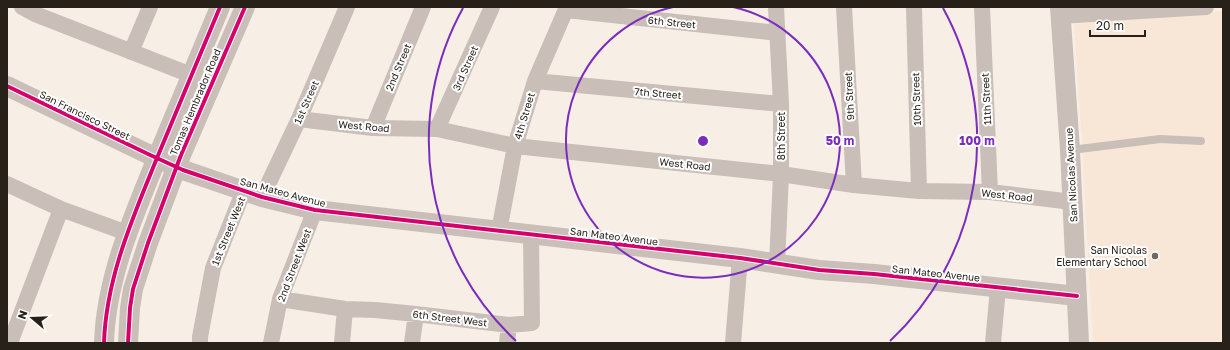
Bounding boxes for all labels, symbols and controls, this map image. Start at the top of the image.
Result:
scale bar [1090,12,1145,38]
street label: 6th Street [647,14,697,30]
text: 20 m [1096,18,1124,33]
street label: 2nd Street [383,42,413,92]
street label: 3rd Street [450,44,480,92]
street label: Tomas Hembrador Road [167,47,223,157]
street label: 9th Street [842,72,856,120]
street label: 10th Street [909,72,923,126]
street label: 11th Street [979,73,993,125]
street label: 1st Street [291,78,321,126]
street label: 7th Street [634,85,682,101]
street label: San Francisco Street [38,88,132,142]
street label: 4th Street [511,91,537,141]
street label: 8th Street [775,112,787,160]
street label: West Road [338,118,390,134]
street label: San Nicolas Avenue [1063,127,1079,222]
text: 50 m [826,133,854,148]
text: 100 m [959,133,995,148]
centre of rings [696,134,710,148]
street label: West Road [659,155,711,173]
street label: San Mateo Avenue [239,175,327,209]
street label: West Road [981,186,1033,204]
street label: 1st Street West [209,195,247,267]
street label: San Mateo Avenue [569,225,659,247]
street label: 2nd Street West [275,227,313,303]
place label: San Nicolas Elementary School [1056,244,1147,268]
marker: San Nicolas Elementary School [1150,251,1160,261]
street label: San Mateo Avenue [891,262,981,284]
north arrow [12,298,52,338]
street label: 6th Street West [412,307,488,329]
text: N [15,309,30,321]

